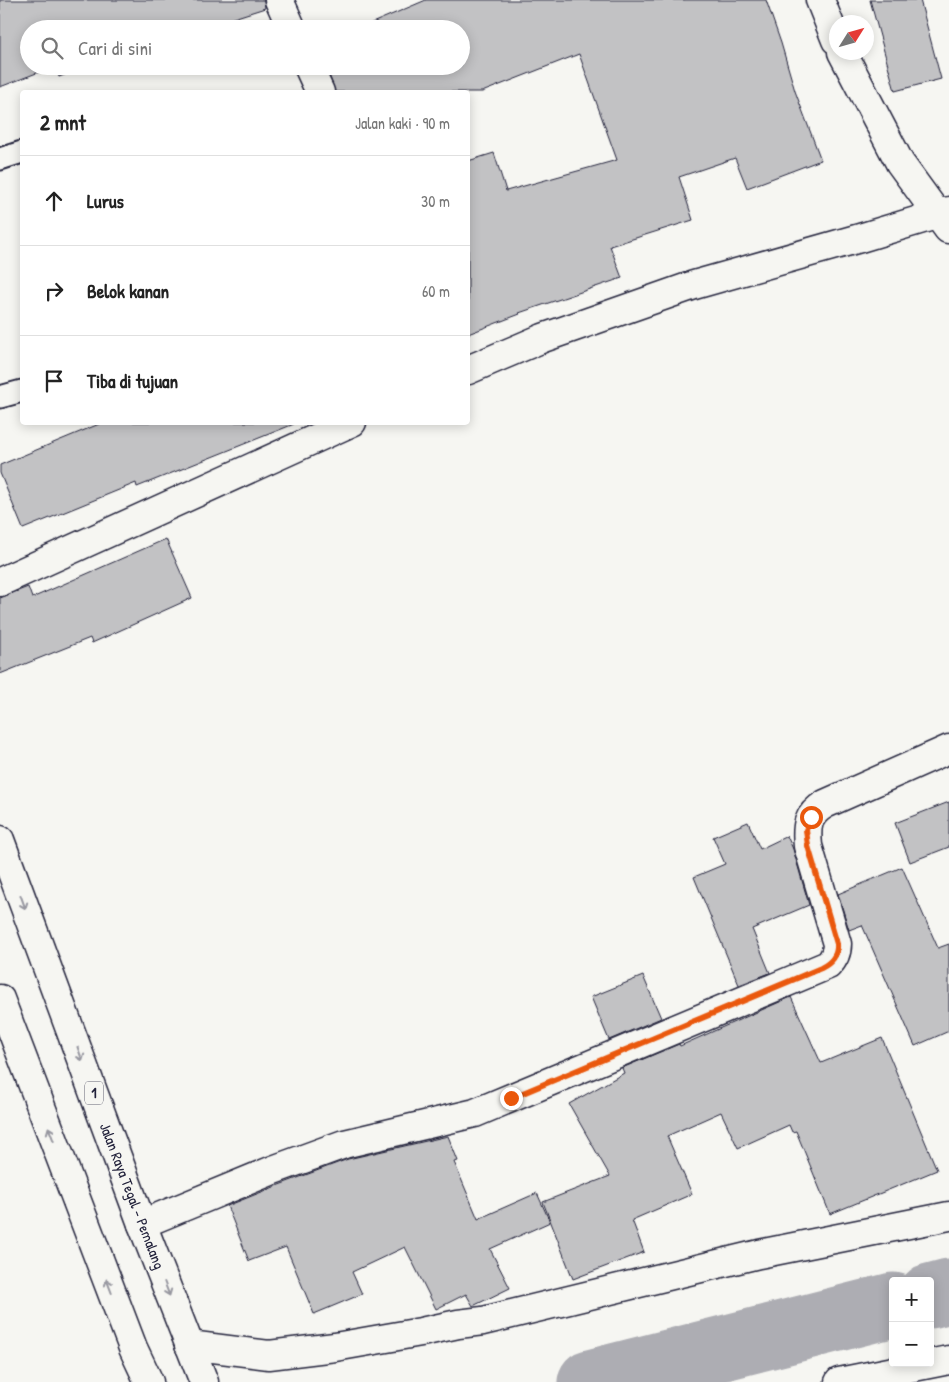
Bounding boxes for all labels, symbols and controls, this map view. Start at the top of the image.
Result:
north arrow [829,15,874,60]
search box [20,20,470,75]
icon: search [38,34,66,62]
text: Cari di sini [78,35,152,61]
text: 2 mnt [40,108,86,137]
text: Jalan kaki · 90 m [355,112,450,134]
icon: ahead [40,187,68,215]
text: Lurus [87,188,124,214]
text: 30 m [421,190,450,212]
icon: right [40,277,68,305]
text: Belok kanan [87,278,169,304]
text: 60 m [422,280,450,302]
icon: arrive [40,367,68,395]
text: Tiba di tujuan [87,368,178,394]
route start [800,806,823,829]
one-way arrow [19,894,28,909]
one-way arrow [76,1046,85,1062]
road number: 1 [85,1082,103,1104]
route end [500,1087,523,1110]
street label: Jalan Raya Tegal - Pemalang [95,1120,170,1272]
one-way arrow [46,1127,55,1142]
map controls [889,1277,934,1367]
button: + [889,1277,934,1322]
one-way arrow [104,1278,113,1294]
one-way arrow [163,1280,172,1296]
button: − [889,1322,934,1367]

